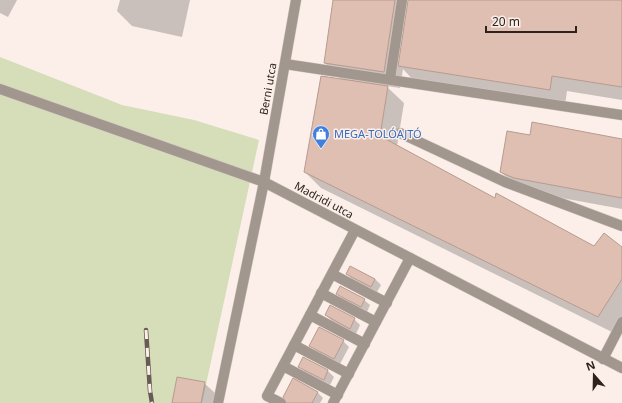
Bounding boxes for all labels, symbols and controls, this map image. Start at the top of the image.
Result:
scale bar [486,8,576,34]
text: 20 m [492,13,520,30]
street label: Berni utca [256,62,279,116]
shop icon: MEGA-TOLÓAJTÓ [311,124,331,149]
place label: MEGA-TOLÓAJTÓ [334,126,422,141]
street label: Madridi utca [292,178,356,221]
north arrow [574,355,614,395]
text: N [584,357,597,374]

